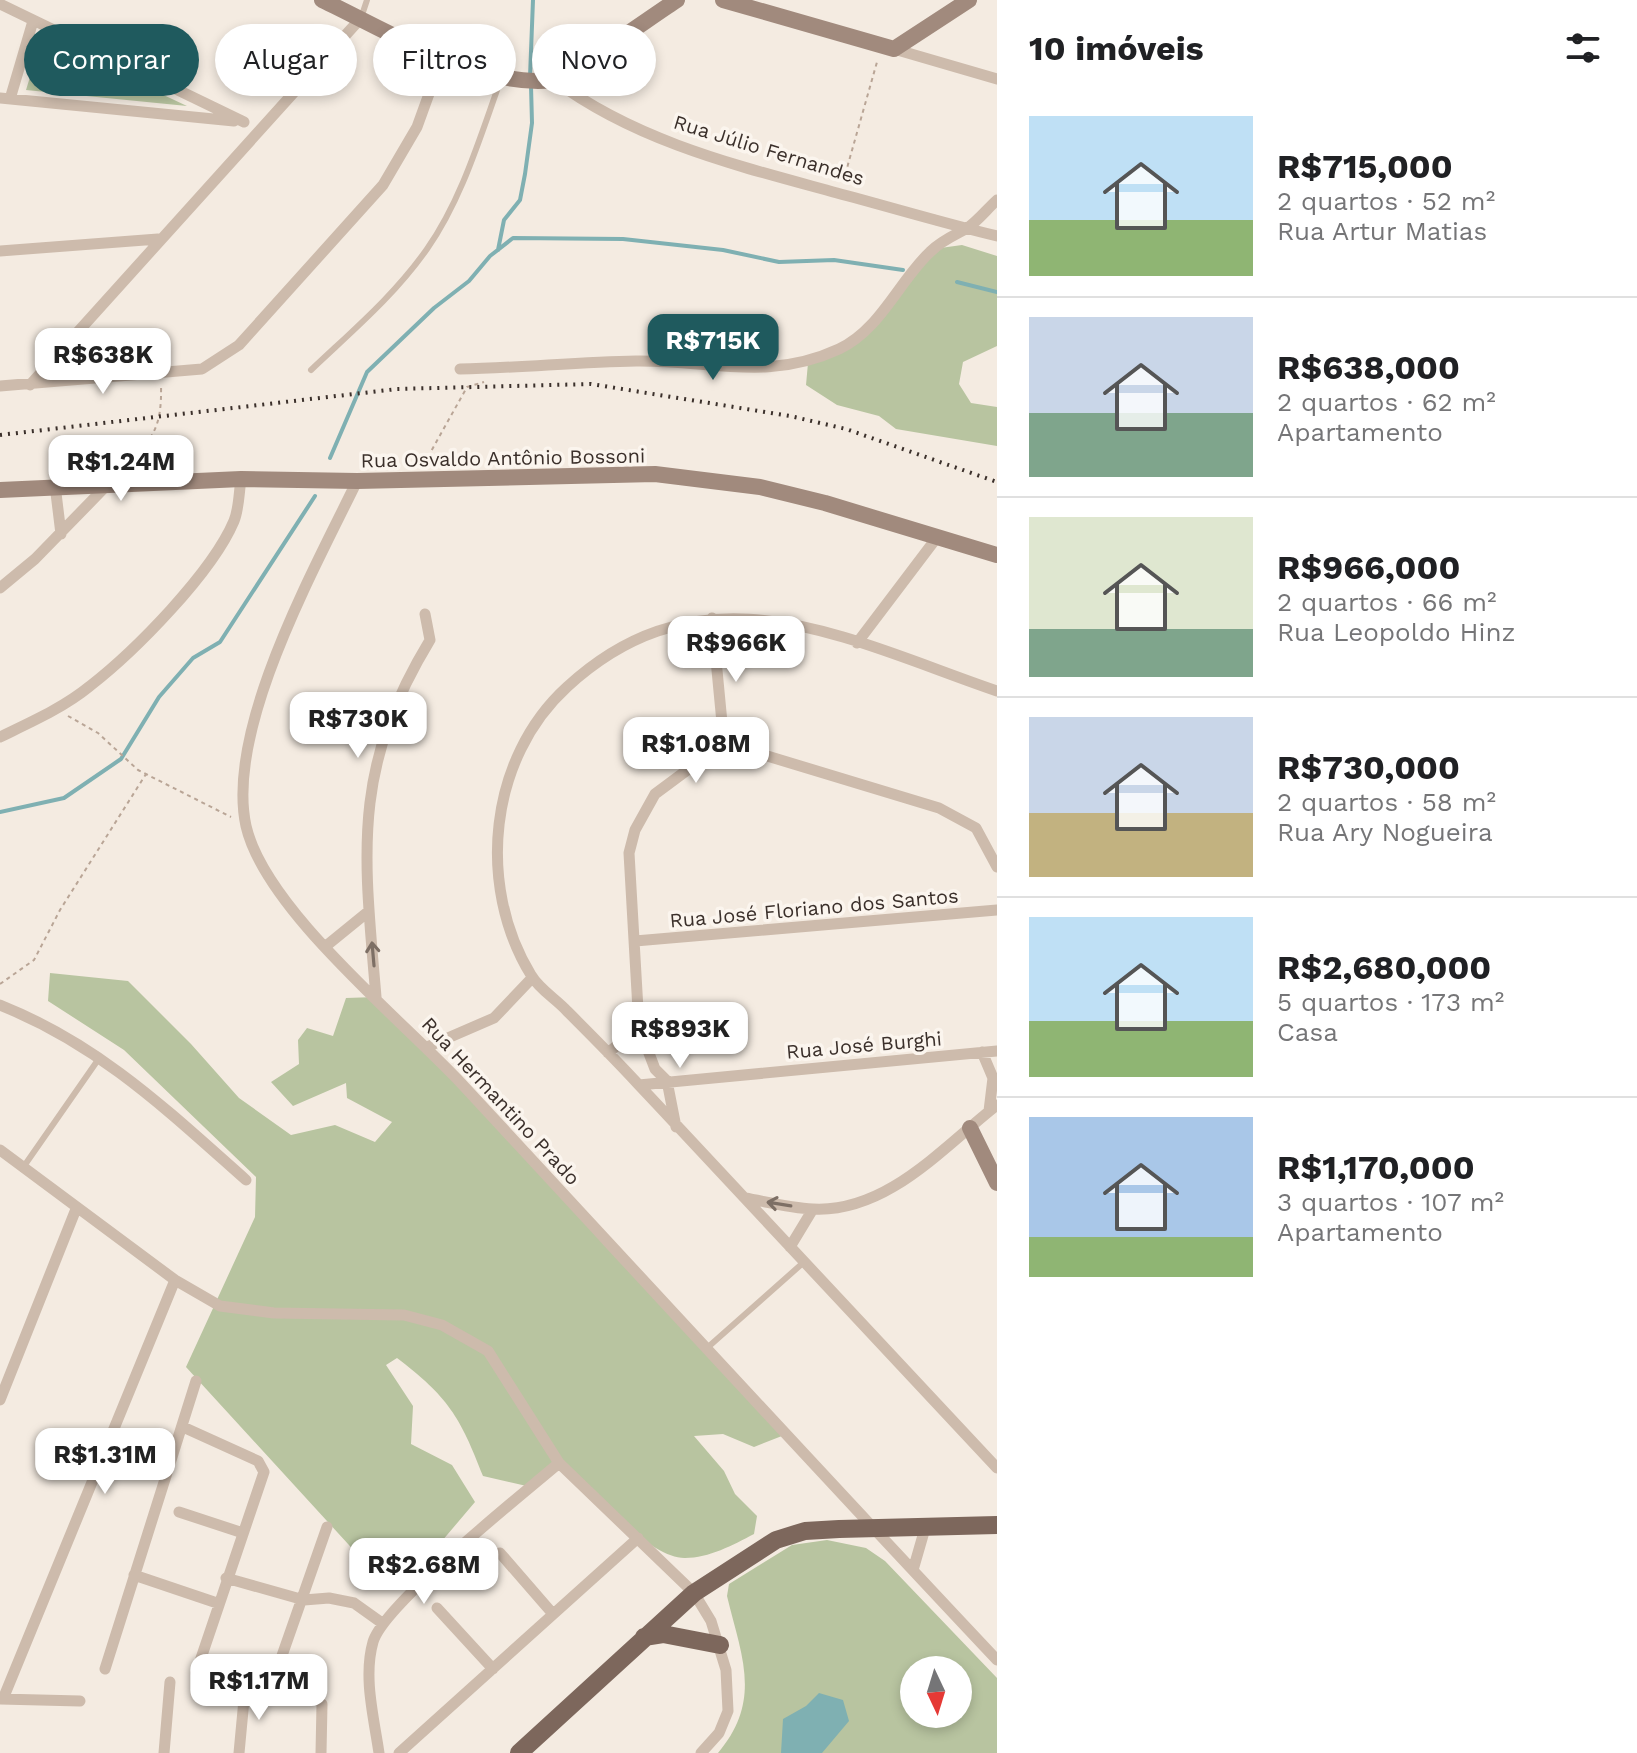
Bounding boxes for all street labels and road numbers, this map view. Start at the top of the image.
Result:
street label: Rua Júlio Fernandes [671,110,867,190]
street label: Rua Osvaldo Antônio Bossoni [360,444,646,472]
street label: Rua José Floriano dos Santos [669,883,959,933]
street label: Rua Hermantino Prado [417,1012,585,1190]
street label: Rua José Burghi [785,1026,943,1064]

